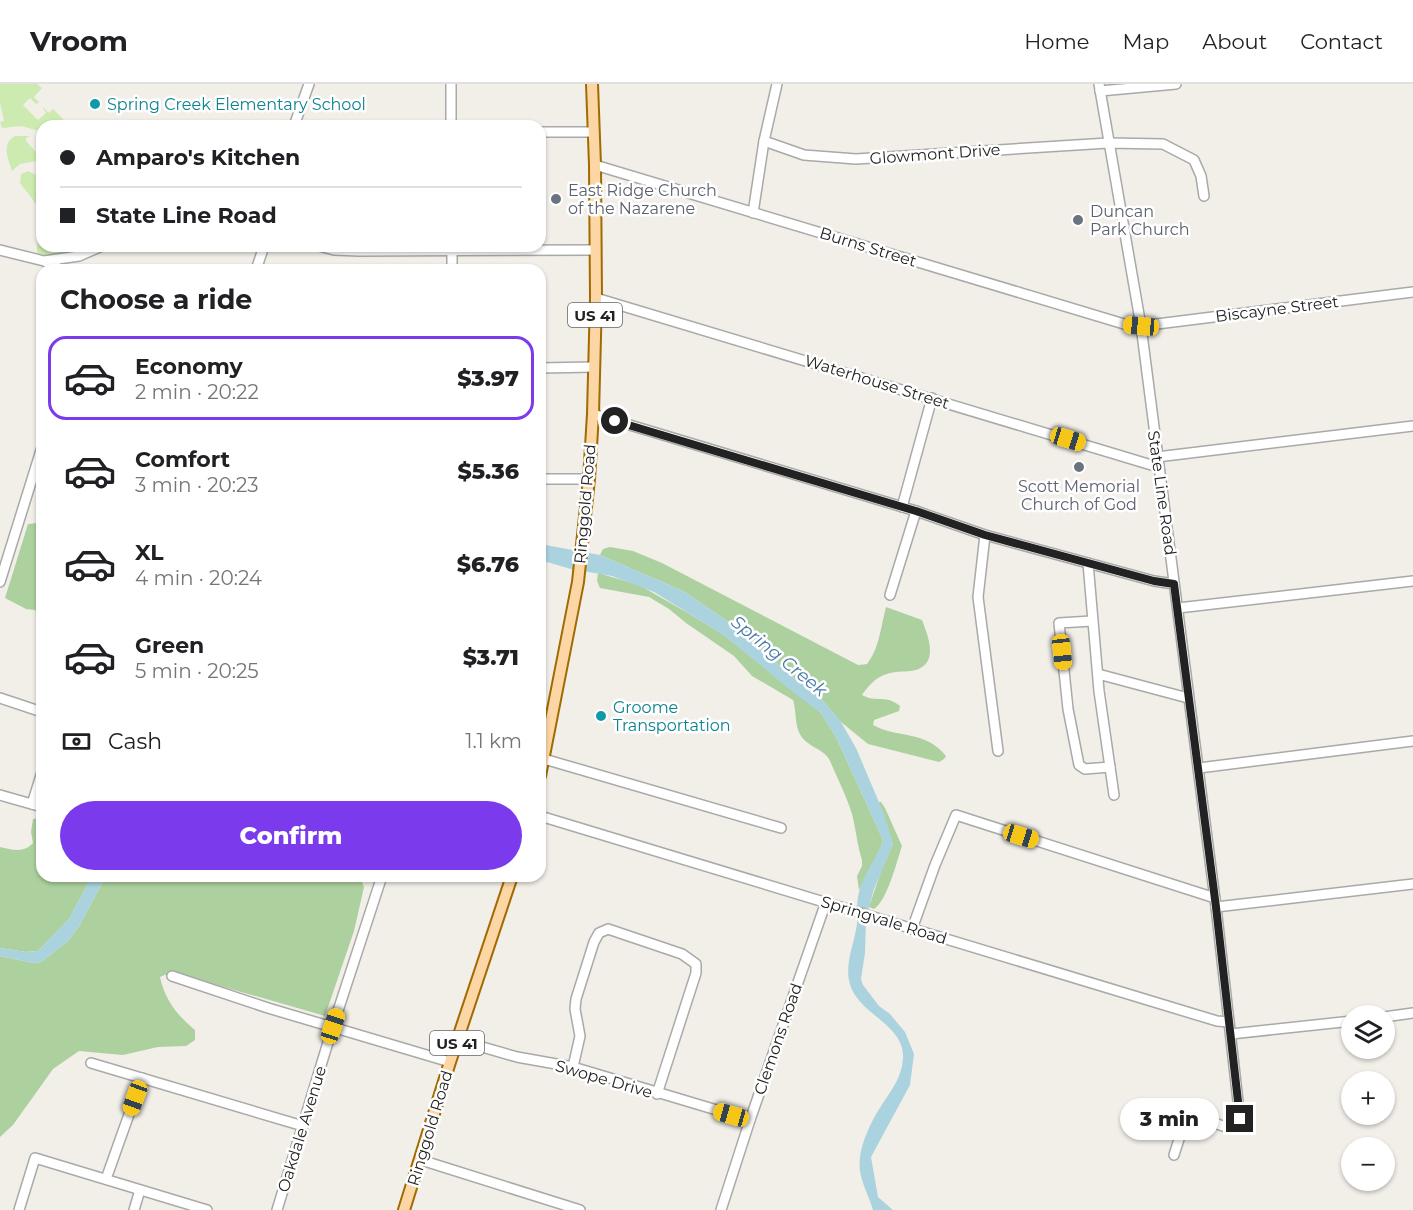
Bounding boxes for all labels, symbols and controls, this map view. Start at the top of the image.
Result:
text: Vroom [30,24,128,58]
text: Home [1024,29,1089,54]
text: Map [1122,29,1169,54]
text: About [1202,29,1267,54]
text: Contact [1300,29,1383,54]
place label: Spring Creek Elementary School [107,95,366,114]
marker: Spring Creek Elementary School [88,97,102,111]
street label: Glowmont Drive [869,140,1001,168]
text: Amparo's Kitchen [96,144,300,171]
place label: East Ridge Church of the Nazarene [568,181,717,218]
marker: East Ridge Church of the Nazarene [549,192,563,206]
text: State Line Road [96,202,277,229]
place label: Duncan Park Church [1090,202,1190,239]
marker: Duncan Park Church [1071,213,1085,227]
street label: Burns Street [817,223,919,271]
text: Choose a ride [60,283,252,316]
street label: Biscayne Street [1214,292,1340,326]
road number: US 41 [568,303,622,327]
car [1122,315,1160,337]
icon: car [63,351,117,405]
street label: Waterhouse Street [802,351,952,413]
text: Economy [135,353,243,380]
text: $3.97 [457,365,519,392]
text: 2 min · 20:22 [135,380,259,404]
route start [601,407,628,434]
car [1048,425,1088,453]
street label: State Line Road [1144,429,1180,557]
street label: Ringgold Road [570,443,600,565]
icon: car [63,444,117,498]
text: Comfort [135,446,230,473]
text: $5.36 [457,458,519,485]
marker: Scott Memorial Church of God [1072,460,1086,474]
text: 3 min · 20:23 [135,473,259,497]
place label: Scott Memorial Church of God [1018,477,1140,514]
icon: car [63,537,117,591]
text: XL [135,539,164,566]
text: $6.76 [457,551,519,578]
text: 4 min · 20:24 [135,566,262,590]
water label: Spring Creek [727,611,832,702]
icon: car [63,630,117,684]
text: Green [135,632,204,659]
car [1051,633,1073,671]
text: $3.71 [463,644,519,671]
text: 5 min · 20:25 [135,659,259,683]
place label: Groome Transportation [613,698,731,735]
marker: Groome Transportation [594,709,608,723]
icon: cash [60,725,93,758]
text: Cash [108,728,162,755]
text: 1.1 km [465,729,522,753]
button: Confirm [60,801,522,870]
car [1001,822,1041,850]
street label: Springvale Road [819,892,949,948]
street label: Clemons Road [750,981,806,1097]
map controls [1341,1005,1395,1191]
button: layers [1341,1005,1395,1059]
car [319,1006,347,1046]
road number: US 41 [430,1031,484,1055]
street label: Swope Drive [553,1056,655,1102]
street label: Oakdale Avenue [274,1064,330,1194]
street label: Ringgold Road [403,1068,457,1188]
button: + [1341,1071,1395,1125]
car [120,1078,150,1118]
callout: 3 min [1120,1098,1219,1140]
car [711,1101,751,1129]
route end [1226,1105,1253,1132]
text: 3 min [1140,1107,1199,1131]
button: − [1341,1137,1395,1191]

